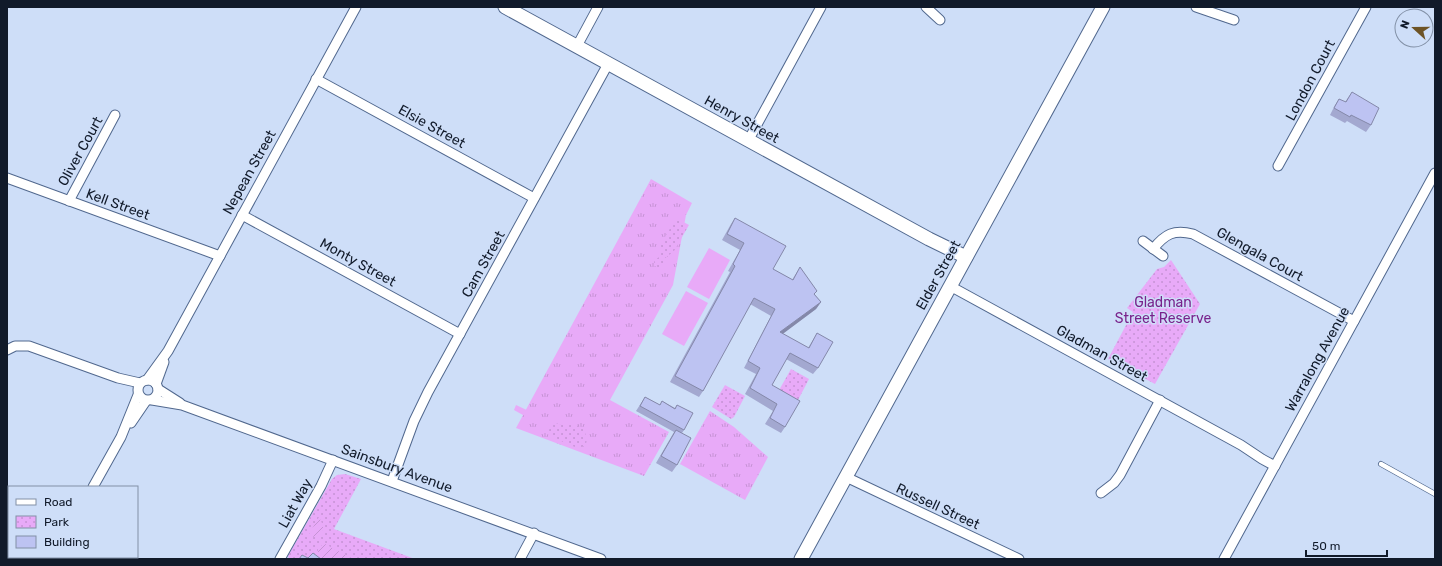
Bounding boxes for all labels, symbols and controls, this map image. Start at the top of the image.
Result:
north arrow [1394,8,1434,48]
text: N [1398,18,1413,31]
street label: London Court [1282,36,1339,124]
street label: Henry Street [701,92,783,147]
street label: Elsie Street [395,101,469,152]
street label: Oliver Court [54,113,107,189]
street label: Nepean Street [219,127,280,217]
street label: Kell Street [84,185,152,224]
street label: Glengala Court [1213,224,1307,286]
street label: Cam Street [458,228,509,300]
street label: Monty Street [317,235,399,291]
street label: Elder Street [912,237,965,313]
park label: Gladman Street Reserve [1115,294,1211,327]
street label: Warralong Avenue [1282,304,1353,415]
street label: Gladman Street [1053,321,1151,386]
street label: Sainsbury Avenue [339,440,455,497]
street label: Liat Way [275,475,316,531]
street label: Russell Street [893,480,983,533]
legend [8,486,138,558]
text: Road [44,495,72,509]
text: Park [44,515,70,529]
scale bar [1306,532,1387,558]
text: Building [44,535,90,549]
text: 50 m [1312,539,1340,553]

